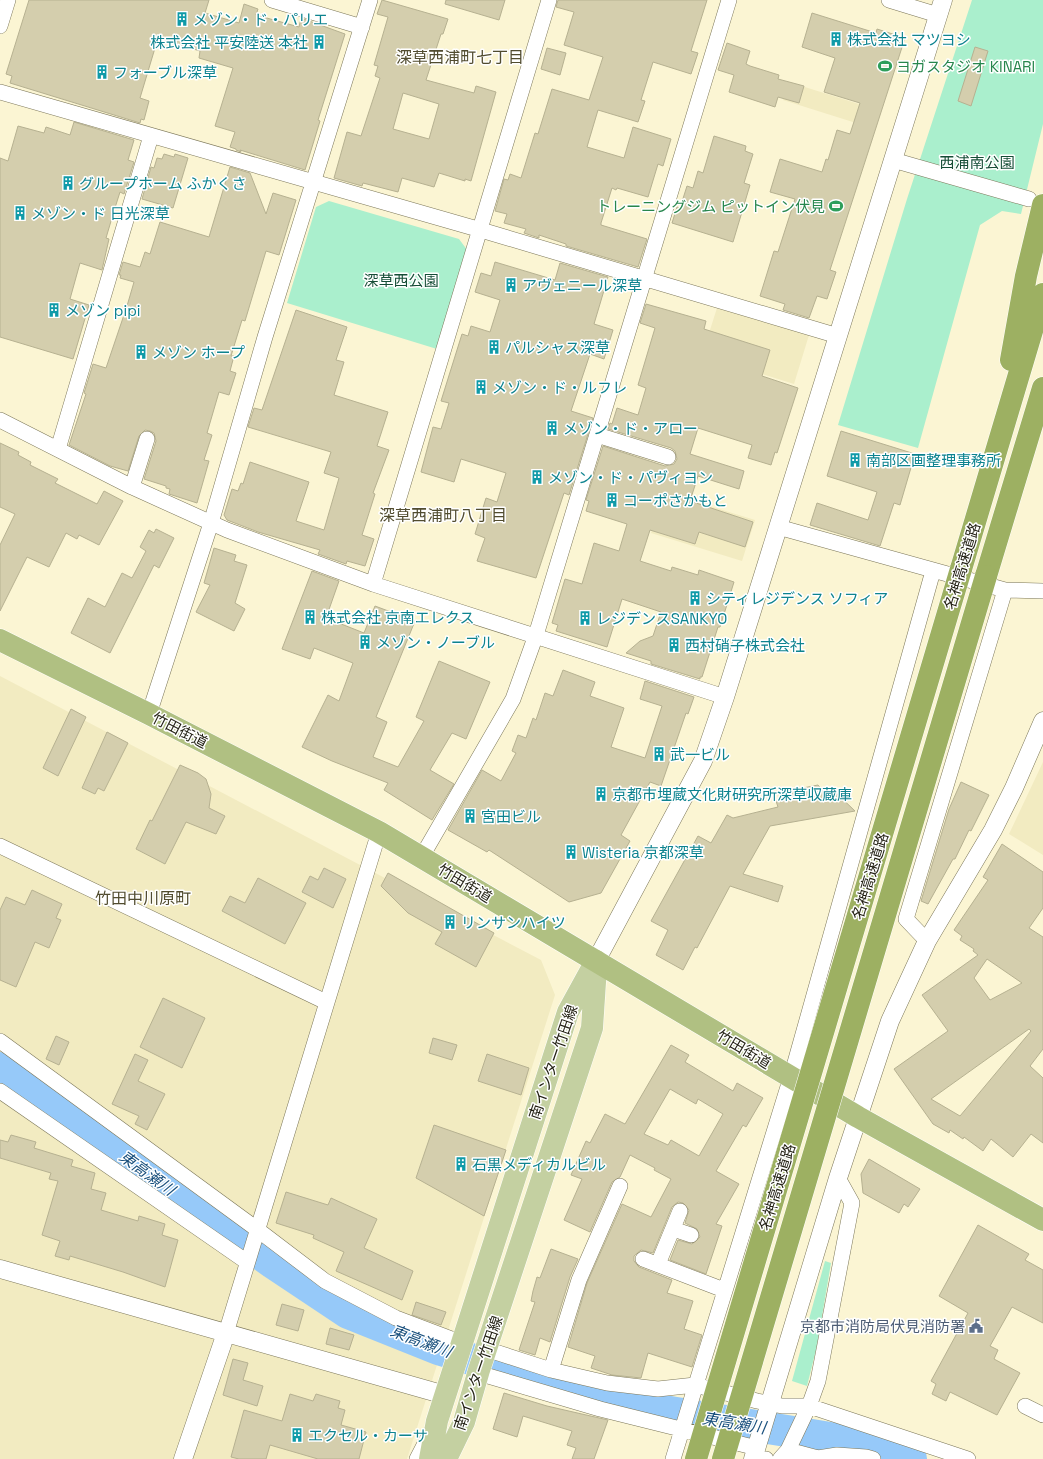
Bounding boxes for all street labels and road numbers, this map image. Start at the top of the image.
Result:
street label: 名神高速道路 [940,520,984,612]
street label: 竹田街道 [149,708,211,752]
street label: 名神高速道路 [848,830,892,922]
street label: 竹田街道 [434,859,496,907]
street label: 南インター竹田線 [524,1002,582,1122]
street label: 竹田街道 [713,1025,775,1073]
street label: 名神高速道路 [755,1141,799,1233]
street label: 南インター竹田線 [449,1313,507,1433]

